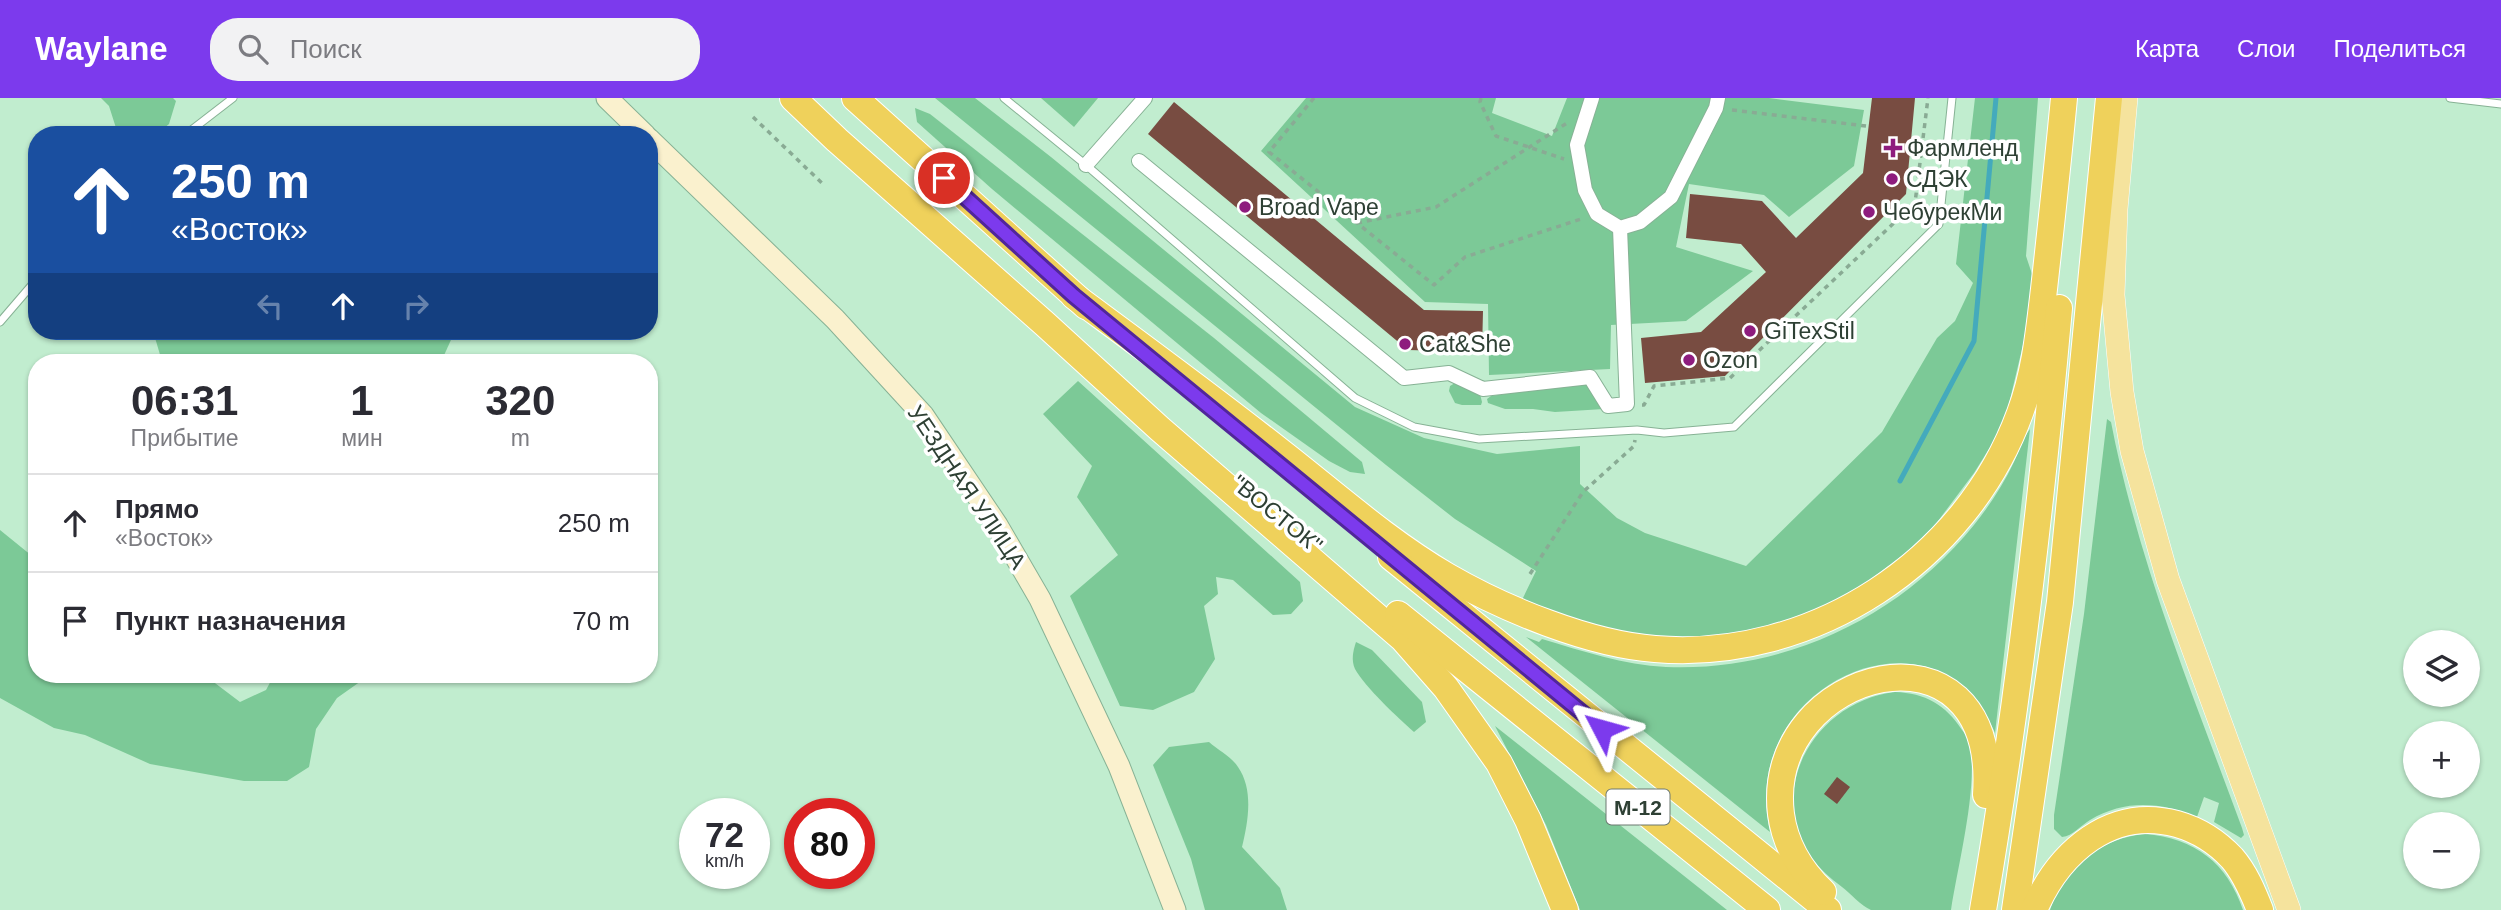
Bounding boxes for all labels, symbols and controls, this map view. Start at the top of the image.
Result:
search box [210,18,700,81]
text: Waylane [35,30,168,67]
icon: search [234,30,272,68]
text: Поиск [290,34,362,64]
text: Карта [2135,35,2199,62]
text: Слои [2237,35,2295,62]
text: Поделиться [2333,35,2466,62]
place label: Фармленд [1907,135,2019,161]
marker: Фармленд [1885,140,1901,156]
pin [914,148,974,208]
icon: ahead [56,154,147,245]
text: 250 m [171,154,310,208]
icon: arrive [925,159,963,197]
place label: СДЭК [1906,166,1968,192]
marker: СДЭК [1884,171,1900,187]
place label: Broad Vape [1259,194,1379,220]
marker: Broad Vape [1237,199,1253,215]
place label: ЧебурекМи [1883,199,2002,225]
marker: ЧебурекМи [1861,204,1877,220]
text: «Восток» [171,211,308,247]
icon: left [251,287,289,325]
icon: ahead [324,287,362,325]
icon: right [397,287,435,325]
place label: GiTexStil [1764,318,1855,344]
marker: GiTexStil [1742,323,1758,339]
place label: Cat&She [1419,331,1511,357]
marker: Cat&She [1397,336,1413,352]
place label: Ozon [1703,347,1758,373]
marker: Ozon [1681,352,1697,368]
text: 06:31 [131,377,238,424]
text: 1 [350,377,374,424]
text: 320 [485,377,555,424]
street label: УЕЗДНАЯ УЛИЦА [903,400,1032,574]
text: Прибытие [131,425,239,451]
text: мин [341,425,383,451]
text: m [511,425,530,451]
street label: "ВОСТОК" [1226,470,1328,558]
text: Прямо [115,494,199,524]
icon: ahead [56,504,94,542]
text: 250 m [558,508,630,538]
text: «Восток» [115,525,213,551]
icon: arrive [56,602,94,640]
text: Пункт назначения [115,606,346,636]
text: 70 m [572,606,630,636]
map controls [2403,630,2480,889]
button: layers [2403,630,2480,707]
position arrow [1565,692,1639,766]
button: + [2403,721,2480,798]
road number: М-12 [1606,790,1670,824]
speed limit sign: 80 [784,798,875,889]
button: − [2403,812,2480,889]
text: 72 [705,815,744,854]
text: km/h [705,851,744,871]

